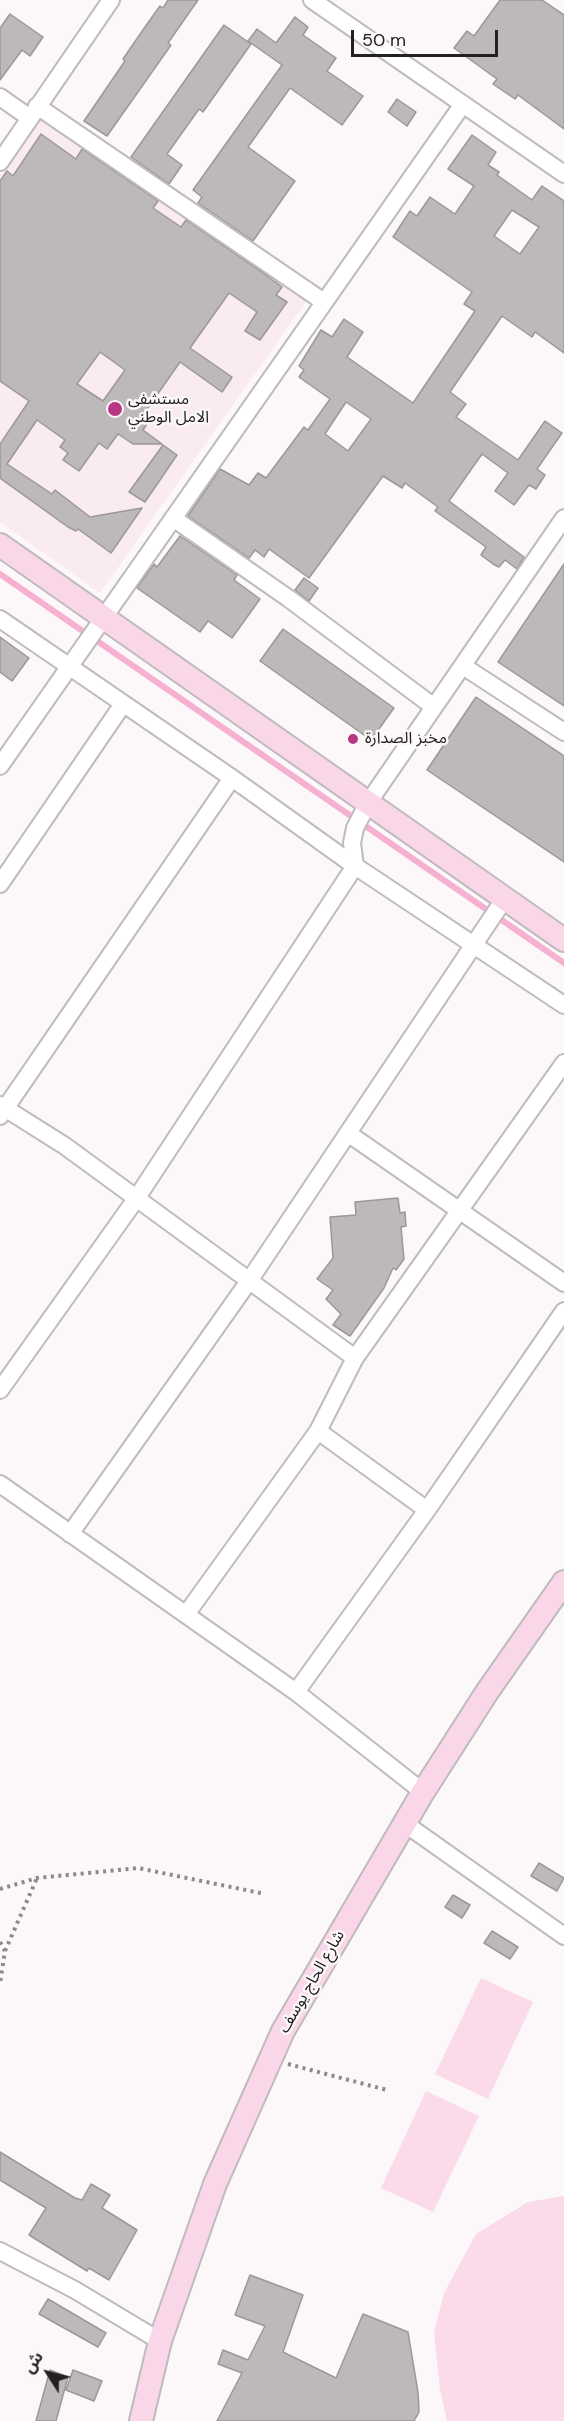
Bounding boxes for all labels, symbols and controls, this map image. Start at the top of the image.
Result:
scale bar [354,18,501,56]
text: 50 m [362,28,406,52]
place label: مستشفى الامل الوطني [128,390,209,428]
marker: مستشفى الامل الوطني [106,400,124,418]
place label: مخبز الصدارة [365,729,447,749]
marker: مخبز الصدارة [346,732,360,746]
street label: شارع الحاج يوسف [275,1927,349,2037]
north arrow [18,2343,78,2403]
text: ش [18,2347,48,2377]

